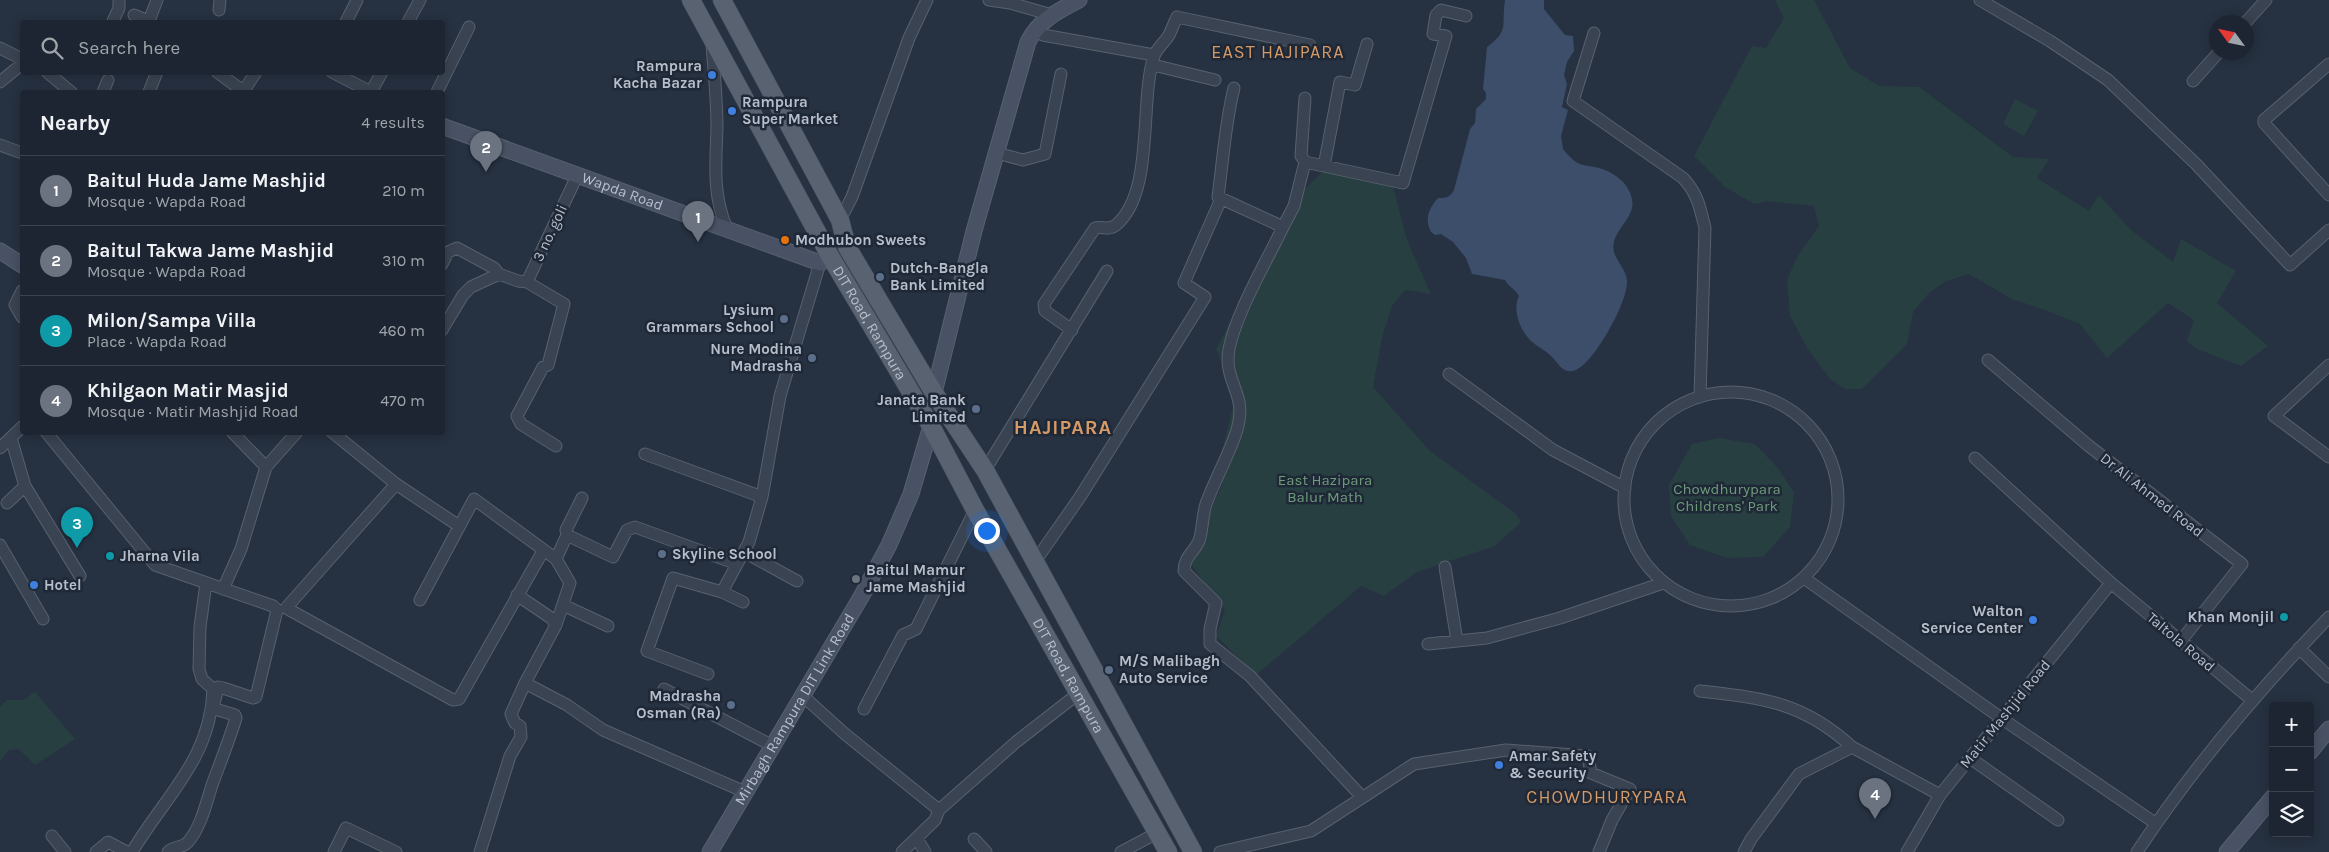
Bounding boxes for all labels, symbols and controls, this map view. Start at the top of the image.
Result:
north arrow [2209,15,2254,60]
search box [20,20,445,75]
icon: search [38,34,66,62]
text: Search here [78,37,180,59]
district label: EAST HAJIPARA [1211,41,1345,63]
place label: Rampura Kacha Bazar [613,57,702,92]
marker: Rampura Kacha Bazar [706,69,718,81]
place label: Rampura Super Market [742,93,838,128]
marker: Rampura Super Market [726,105,738,117]
text: Nearby [40,111,110,135]
text: 4 results [361,113,425,132]
pin: 2 [470,131,502,172]
street label: Wapda Road [579,168,666,214]
text: Baitul Huda Jame Mashjid [87,170,326,192]
text: 1 [53,181,59,200]
text: 210 m [382,181,425,200]
text: Mosque · Wapda Road [87,192,246,211]
street label: 3 no. goli [529,201,571,265]
pin: 1 [682,201,714,242]
place label: Modhubon Sweets [795,231,926,249]
marker: Modhubon Sweets [779,234,791,246]
text: Baitul Takwa Jame Mashjid [87,240,334,262]
text: 2 [51,251,61,270]
text: 310 m [382,251,425,270]
place label: Dutch-Bangla Bank Limited [890,259,988,294]
text: Mosque · Wapda Road [87,262,246,281]
street label: DIT Road, Rampura [829,263,910,383]
marker: Dutch-Bangla Bank Limited [874,271,886,283]
place label: Lysium Grammars School [646,301,774,336]
text: Milon/Sampa Villa [87,310,256,332]
marker: Lysium Grammars School [778,313,790,325]
text: 3 [51,321,61,340]
text: 460 m [379,321,425,340]
text: Place · Wapda Road [87,332,227,351]
place label: Nure Modina Madrasha [710,340,802,375]
marker: Nure Modina Madrasha [806,352,818,364]
text: Khilgaon Matir Masjid [87,380,289,402]
text: 4 [51,391,61,410]
text: 470 m [380,391,425,410]
place label: Janata Bank Limited [877,391,966,426]
text: Mosque · Matir Mashjid Road [87,402,298,421]
marker: Janata Bank Limited [970,403,982,415]
district label: HAJIPARA [1014,416,1112,439]
street label: Dr Ali Ahmed Road [2097,449,2207,541]
park label: East Hazipara Balur Math [1278,471,1372,506]
park label: Chowdhurypara Childrens' Park [1673,480,1781,515]
pin: 3 [61,507,93,548]
your location [974,518,1000,544]
place label: Skyline School [672,545,777,563]
place label: Jharna Vila [120,547,200,565]
marker: Skyline School [656,548,668,560]
marker: Jharna Vila [104,550,116,562]
place label: Baitul Mamur Jame Mashjid [866,561,966,596]
marker: Baitul Mamur Jame Mashjid [850,573,862,585]
place label: Hotel [44,576,82,594]
marker: Hotel [28,579,40,591]
place label: Walton Service Center [1921,602,2023,637]
street label: Taltola Road [2143,608,2219,676]
place label: Khan Monjil [2187,608,2274,626]
street label: Mirbagh Rampura DIT Link Road [731,610,858,808]
marker: Khan Monjil [2278,611,2290,623]
marker: Walton Service Center [2027,614,2039,626]
street label: DIT Road, Rampura [1029,615,1108,736]
place label: M/S Malibagh Auto Service [1119,652,1220,687]
street label: Matir Mashjid Road [1956,656,2054,772]
marker: M/S Malibagh Auto Service [1103,664,1115,676]
place label: Madrasha Osman (Ra) [636,687,721,722]
marker: Madrasha Osman (Ra) [725,699,737,711]
map controls [2269,702,2314,837]
button: + [2269,702,2314,747]
place label: Amar Safety & Security [1509,747,1597,782]
button: − [2269,747,2314,792]
marker: Amar Safety & Security [1493,759,1505,771]
pin: 4 [1859,778,1891,819]
district label: CHOWDHURYPARA [1526,786,1688,808]
button: layers [2269,792,2314,837]

